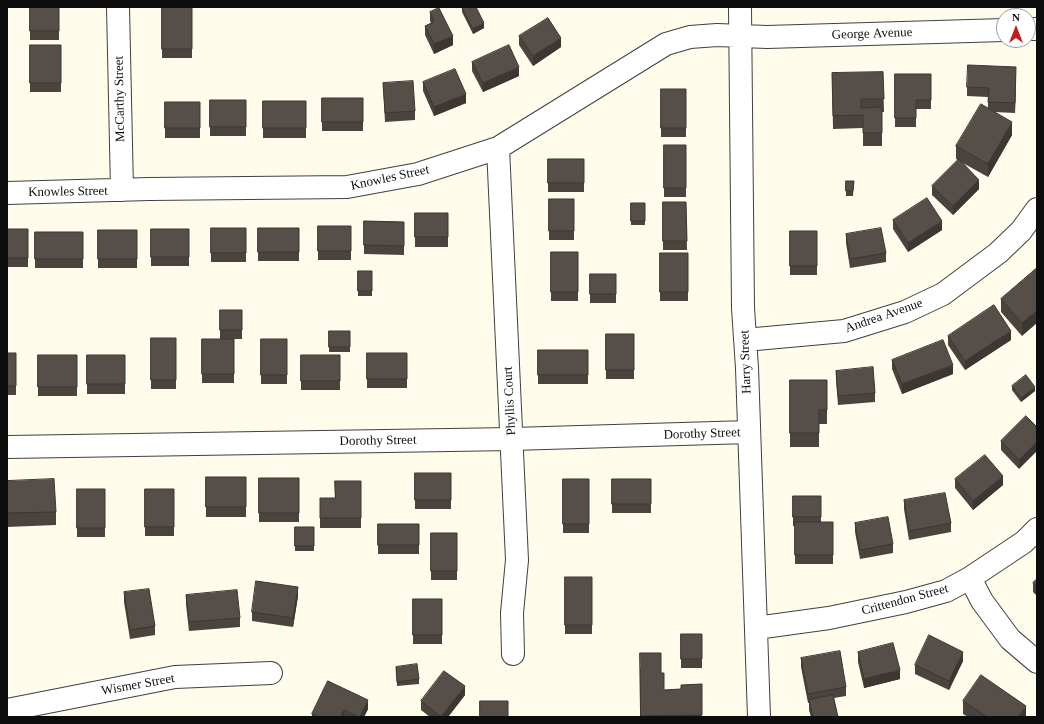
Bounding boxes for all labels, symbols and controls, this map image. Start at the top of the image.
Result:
north arrow [996,8,1036,48]
text: N [1012,11,1020,23]
street label: George Avenue [831,25,913,43]
street label: McCarthy Street [111,56,129,142]
street label: Knowles Street [349,162,431,194]
street label: Knowles Street [28,184,108,200]
street label: Andrea Avenue [843,295,925,337]
street label: Harry Street [737,330,755,394]
street label: Phyllis Court [500,366,520,436]
street label: Dorothy Street [663,425,741,443]
street label: Dorothy Street [339,433,417,449]
street label: Crittendon Street [860,581,950,619]
street label: Wismer Street [100,671,176,699]

